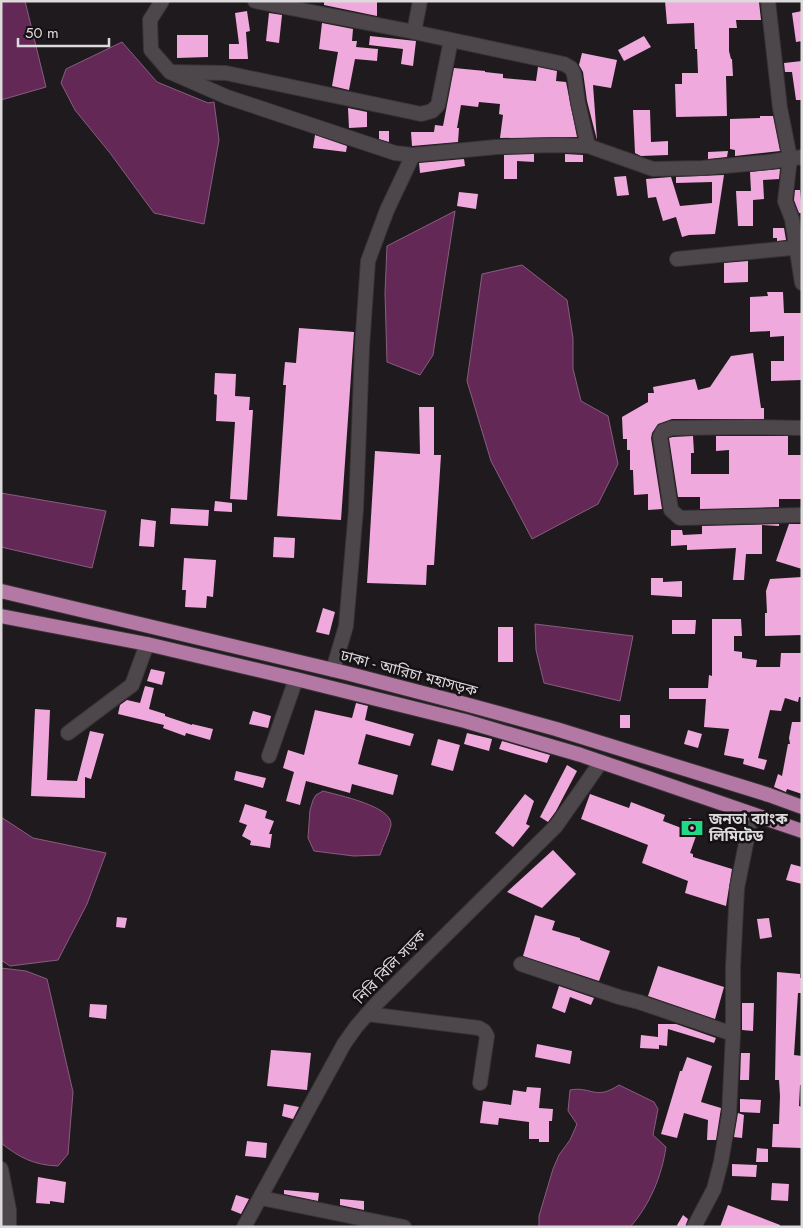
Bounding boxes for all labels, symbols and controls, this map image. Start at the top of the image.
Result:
scale bar [18,15,109,47]
text: 50 m [25,22,59,44]
street label: ঢাকা - আরিচা মহাসড়ক [337,644,481,702]
place label: জনতা ব্যাংক লিমিটেড [708,808,788,847]
bank icon: জনতা ব্যাংক লিমিটেড [679,815,705,841]
street label: নিরি বিলি সড়ক [348,925,432,1010]

